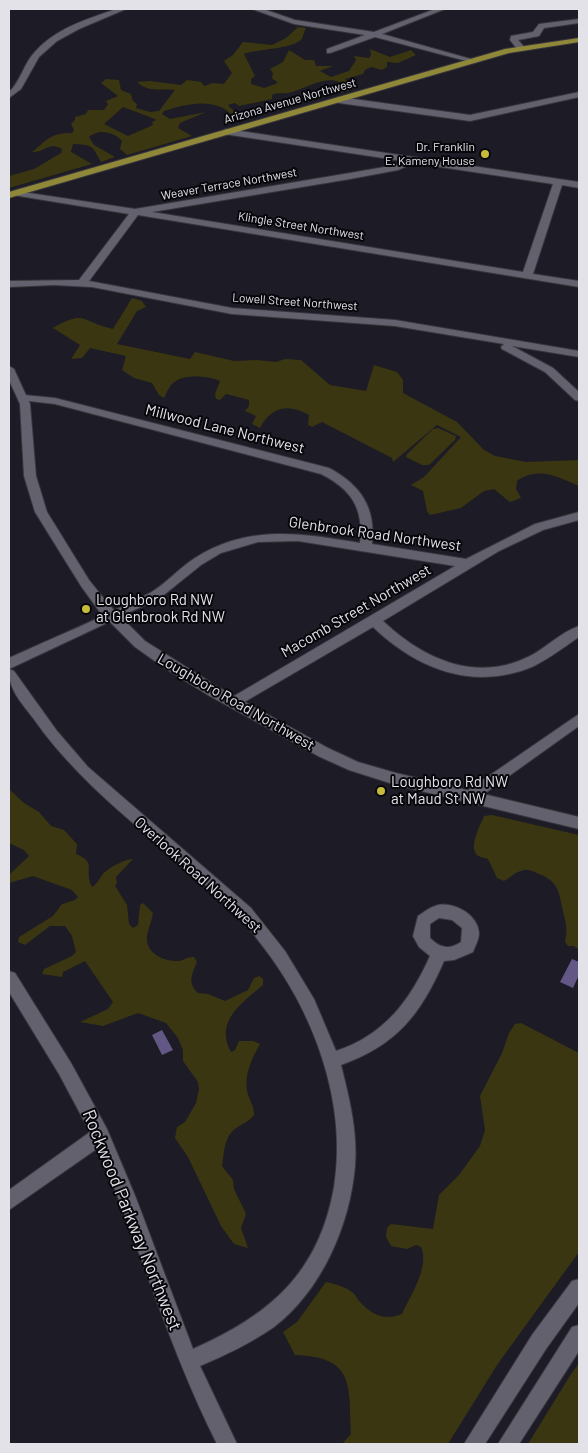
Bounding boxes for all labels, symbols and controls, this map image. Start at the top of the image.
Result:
street label: Arizona Avenue Northwest [222,75,358,127]
place label: Dr. Franklin E. Kameny House [385,140,475,168]
marker: Dr. Franklin E. Kameny House [479,148,491,160]
street label: Weaver Terrace Northwest [160,165,298,203]
street label: Klingle Street Northwest [237,209,365,243]
street label: Lowell Street Northwest [232,290,358,314]
street label: Millwood Lane Northwest [144,401,306,457]
street label: Glenbrook Road Northwest [288,513,462,555]
street label: Macomb Street Northwest [278,561,434,661]
place label: Loughboro Rd NW at Glenbrook Rd NW [96,591,225,626]
marker: Loughboro Rd NW at Glenbrook Rd NW [80,603,92,615]
street label: Loughboro Road Northwest [154,650,318,754]
place label: Loughboro Rd NW at Maud St NW [391,773,508,808]
marker: Loughboro Rd NW at Maud St NW [375,785,387,797]
street label: Overlook Road Northwest [131,813,265,937]
street label: Rockwood Parkway Northwest [78,1106,186,1334]

